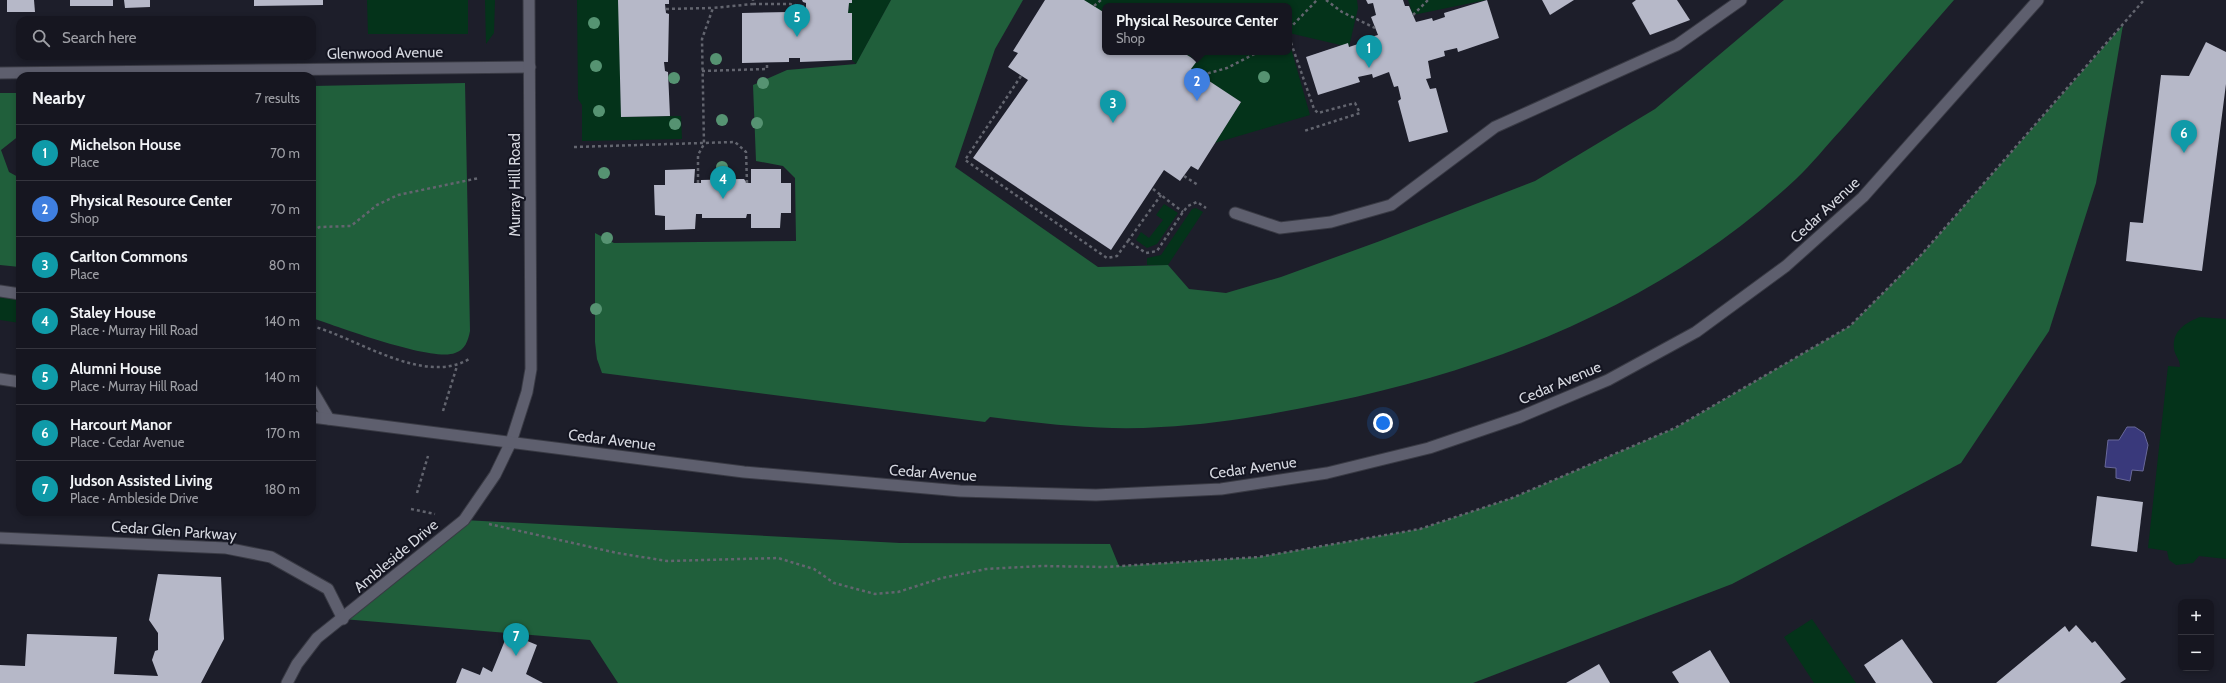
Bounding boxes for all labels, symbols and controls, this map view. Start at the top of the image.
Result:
popup [1102,3,1292,55]
pin: 5 [784,4,810,37]
text: Physical Resource Center [1116,12,1278,30]
search box [16,16,316,60]
icon: search [30,27,52,49]
text: Search here [62,29,137,47]
text: Shop [1116,30,1145,46]
pin: 1 [1356,35,1382,68]
street label: Glenwood Avenue [327,43,443,63]
pin: 2 [1184,68,1210,101]
text: Nearby [32,88,85,108]
text: 7 results [255,90,300,106]
pin: 3 [1100,90,1126,123]
pin: 6 [2171,120,2197,153]
street label: Murray Hill Road [506,133,524,237]
text: Michelson House [70,136,181,154]
text: 1 [43,145,47,161]
text: 70 m [270,145,300,161]
text: Place [70,154,99,170]
pin: 4 [710,166,736,199]
street label: Cedar Avenue [1787,173,1864,247]
text: Physical Resource Center [70,192,232,210]
text: 2 [42,201,48,217]
text: 70 m [270,201,300,217]
text: Shop [70,210,99,226]
text: Carlton Commons [70,248,188,266]
text: 3 [41,257,49,273]
text: 80 m [269,257,300,273]
text: Place [70,266,99,282]
text: Staley House [70,304,156,322]
text: 4 [41,313,49,329]
text: 140 m [265,313,300,329]
text: Place · Murray Hill Road [70,322,198,338]
street label: Cedar Avenue [1516,357,1604,408]
text: Alumni House [70,360,161,378]
text: 5 [42,369,48,385]
text: 140 m [265,369,300,385]
text: Place · Murray Hill Road [70,378,198,394]
your location [1373,413,1393,433]
text: Harcourt Manor [70,416,172,434]
text: 6 [41,425,49,441]
text: 170 m [266,425,300,441]
street label: Cedar Avenue [567,426,657,454]
text: Place · Cedar Avenue [70,434,184,450]
street label: Cedar Avenue [1208,453,1298,483]
street label: Cedar Avenue [889,461,978,485]
text: Judson Assisted Living [70,472,212,490]
text: 7 [42,481,48,497]
text: 180 m [264,481,300,497]
text: Place · Ambleside Drive [70,490,198,506]
street label: Ambleside Drive [350,515,442,596]
street label: Cedar Glen Parkway [111,518,238,544]
map controls [2178,599,2214,671]
button: + [2178,599,2214,635]
pin: 7 [503,623,529,656]
button: − [2178,635,2214,671]

